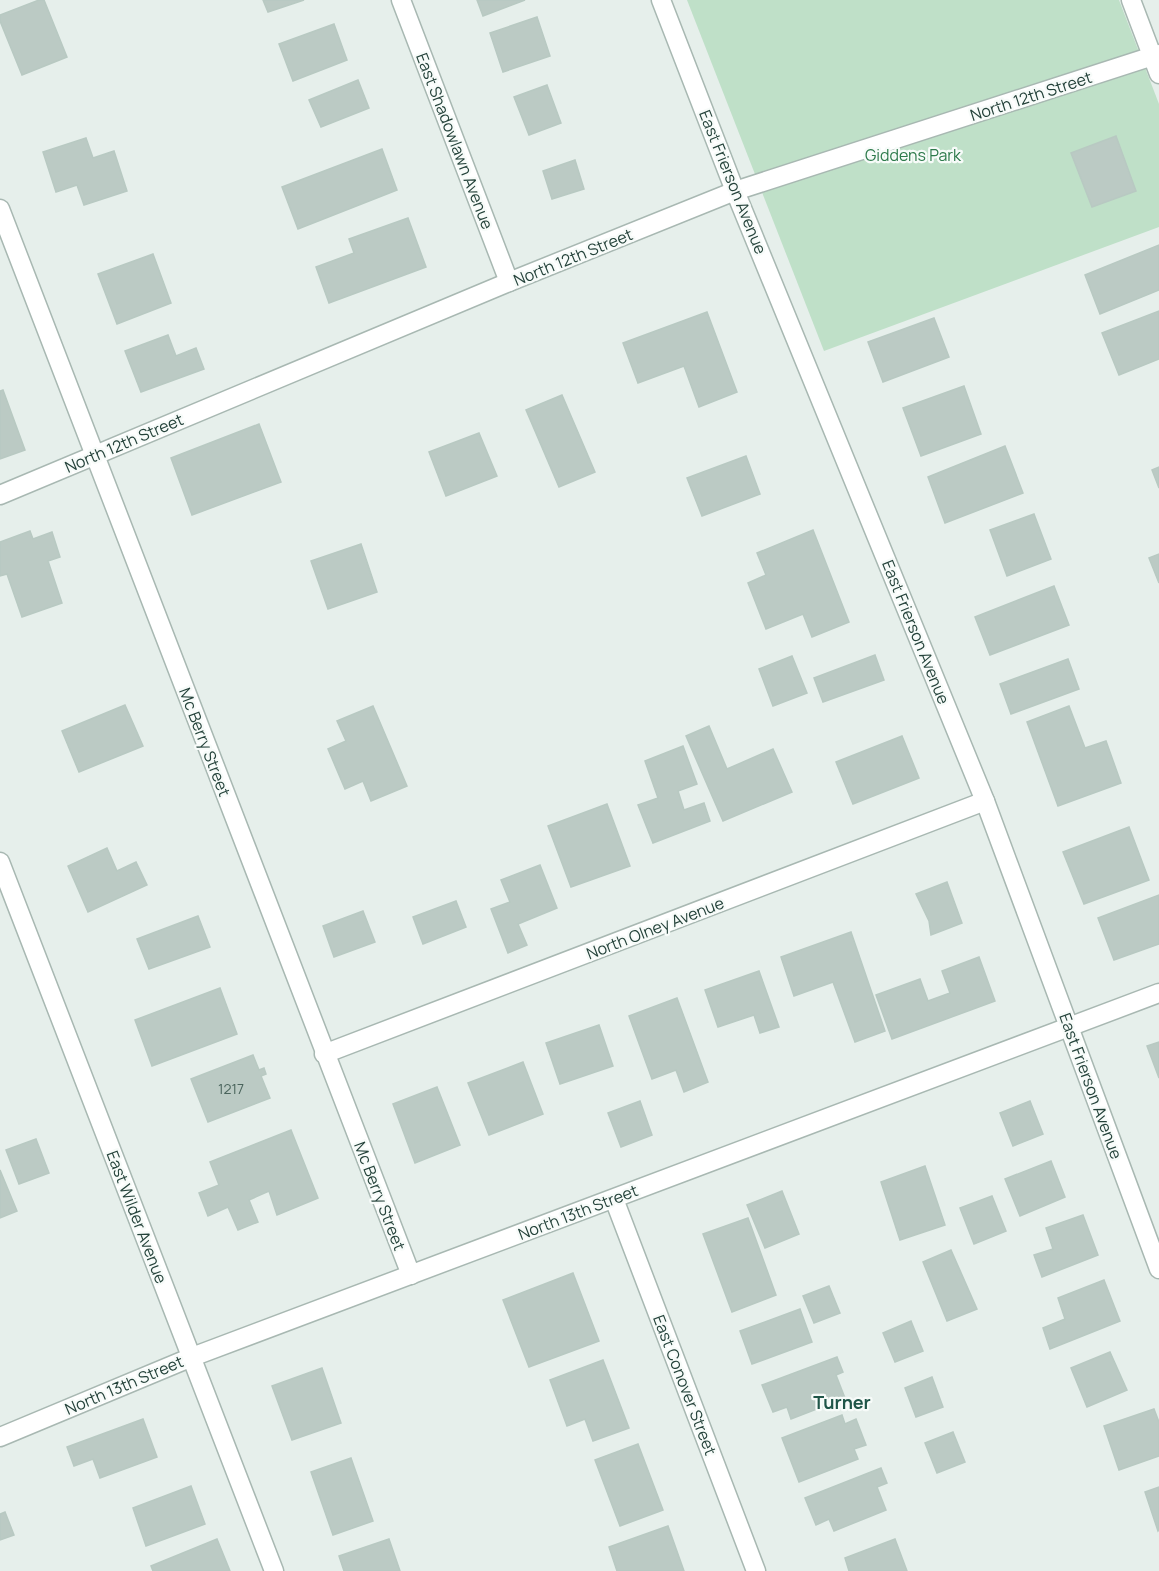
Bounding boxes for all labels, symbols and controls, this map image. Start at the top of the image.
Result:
street label: East Shadowlawn Avenue [411,50,499,232]
street label: North 12th Street [967,66,1095,126]
street label: East Frierson Avenue [694,107,772,257]
park label: Giddens Park [865,144,962,166]
street label: North 12th Street [510,223,636,291]
street label: North 12th Street [61,408,187,478]
street label: East Frierson Avenue [877,557,955,707]
street label: Mc Berry Street [174,685,236,799]
street label: North Olney Avenue [583,892,727,964]
street label: East Frierson Avenue [1054,1010,1128,1162]
house number: 1217 [218,1079,244,1098]
street label: Mc Berry Street [349,1139,411,1253]
street label: East Wilder Avenue [102,1147,172,1287]
street label: North 13th Street [515,1179,641,1245]
street label: East Conover Street [648,1312,722,1458]
street label: North 13th Street [61,1350,187,1420]
district label: Turner [813,1390,871,1414]

